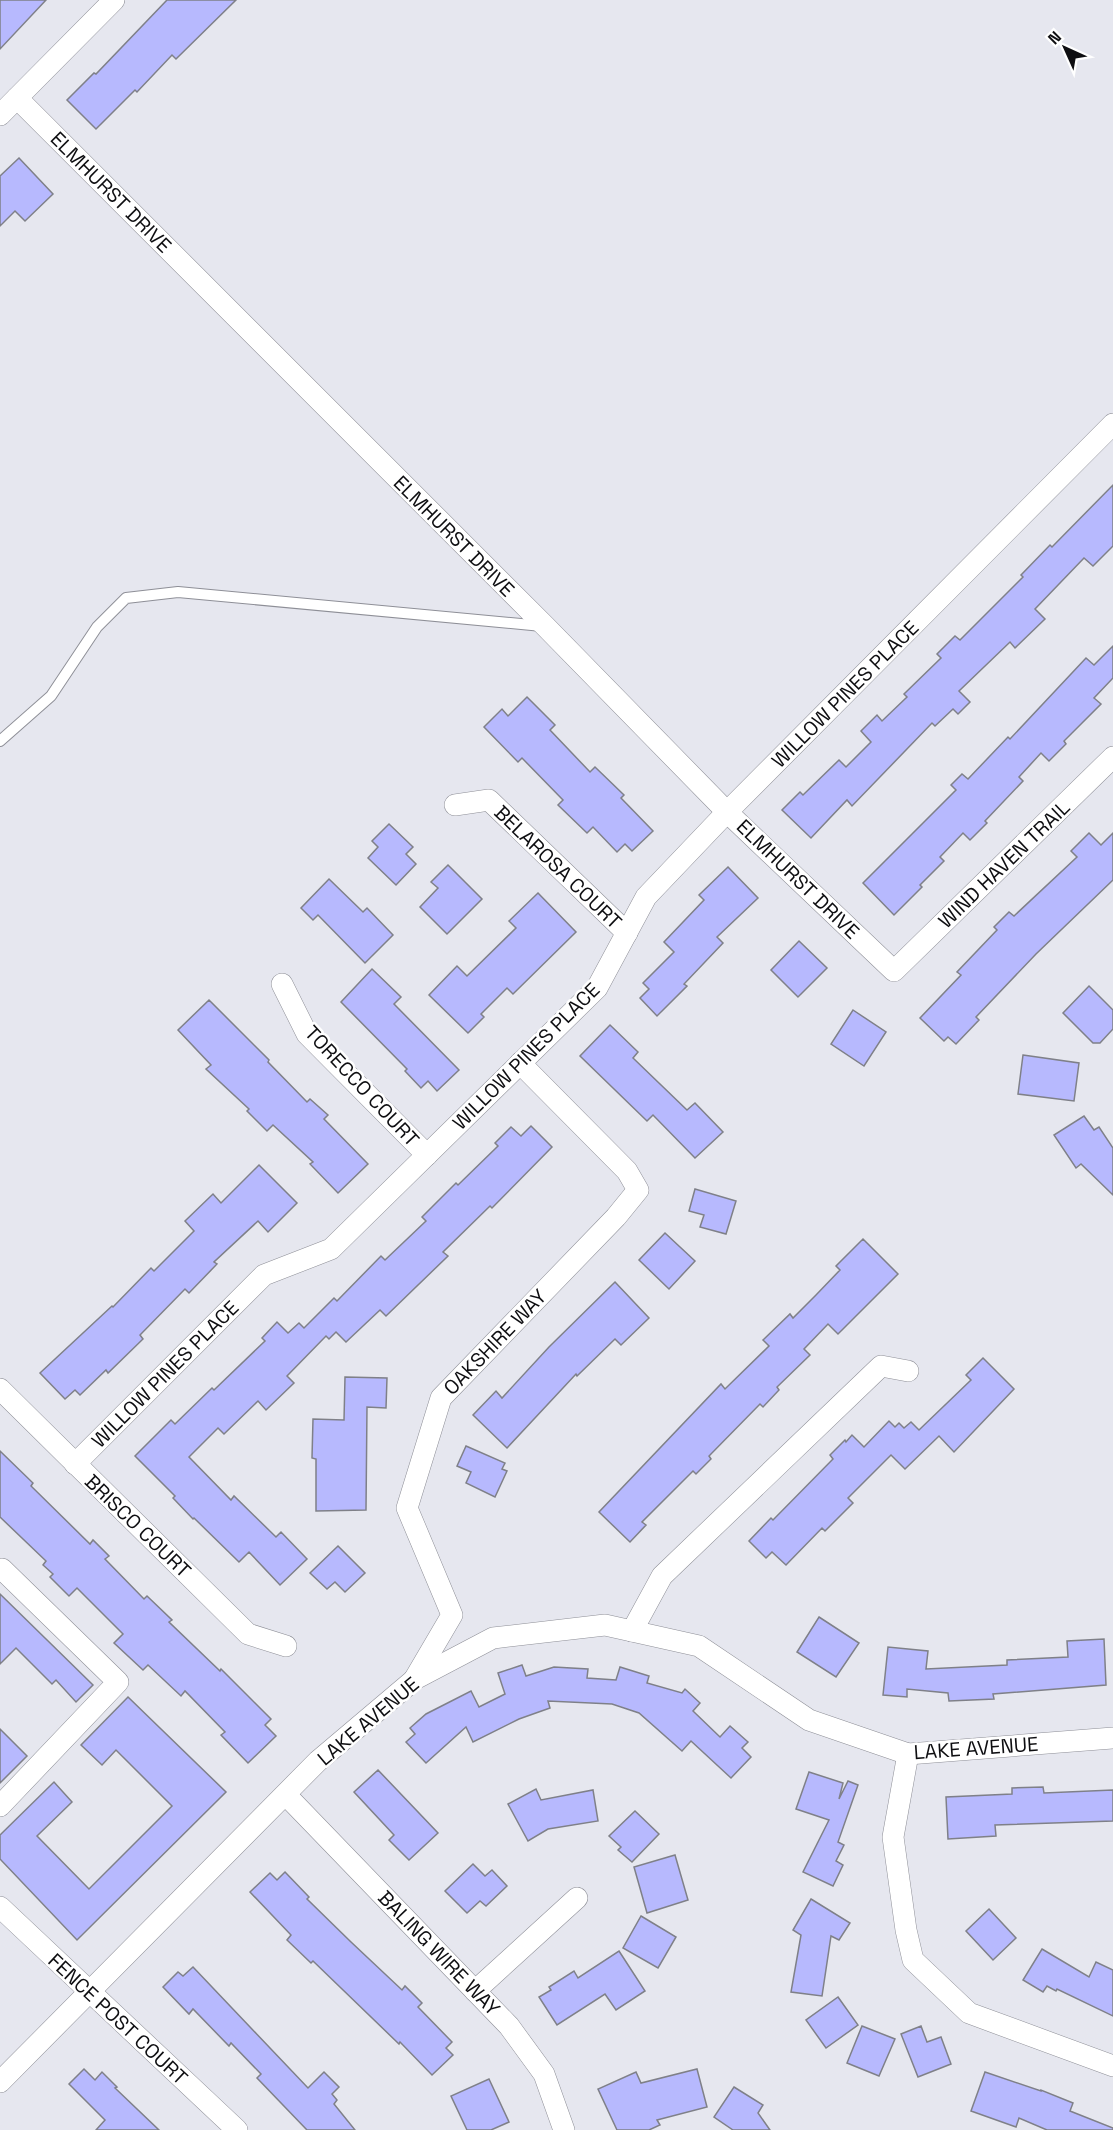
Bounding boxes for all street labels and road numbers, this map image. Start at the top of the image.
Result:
street label: ELMHURST DRIVE [45,126,177,258]
street label: ELMHURST DRIVE [388,470,520,602]
street label: WILLOW PINES PLACE [766,615,924,773]
street label: WIND HAVEN TRAIL [933,794,1075,933]
street label: BELAROSA COURT [489,800,627,935]
street label: ELMHURST DRIVE [731,814,865,944]
street label: WILLOW PINES PLACE [447,977,605,1135]
street label: TORECCO COURT [299,1020,425,1152]
street label: OAKSHIRE WAY [438,1284,552,1400]
street label: WILLOW PINES PLACE [86,1295,244,1453]
street label: BRISCO COURT [79,1469,197,1583]
street label: LAKE AVENUE [312,1671,424,1771]
street label: LAKE AVENUE [913,1731,1039,1765]
street label: BALING WIRE WAY [373,1885,505,2021]
street label: FENCE POST COURT [43,1948,193,2091]

